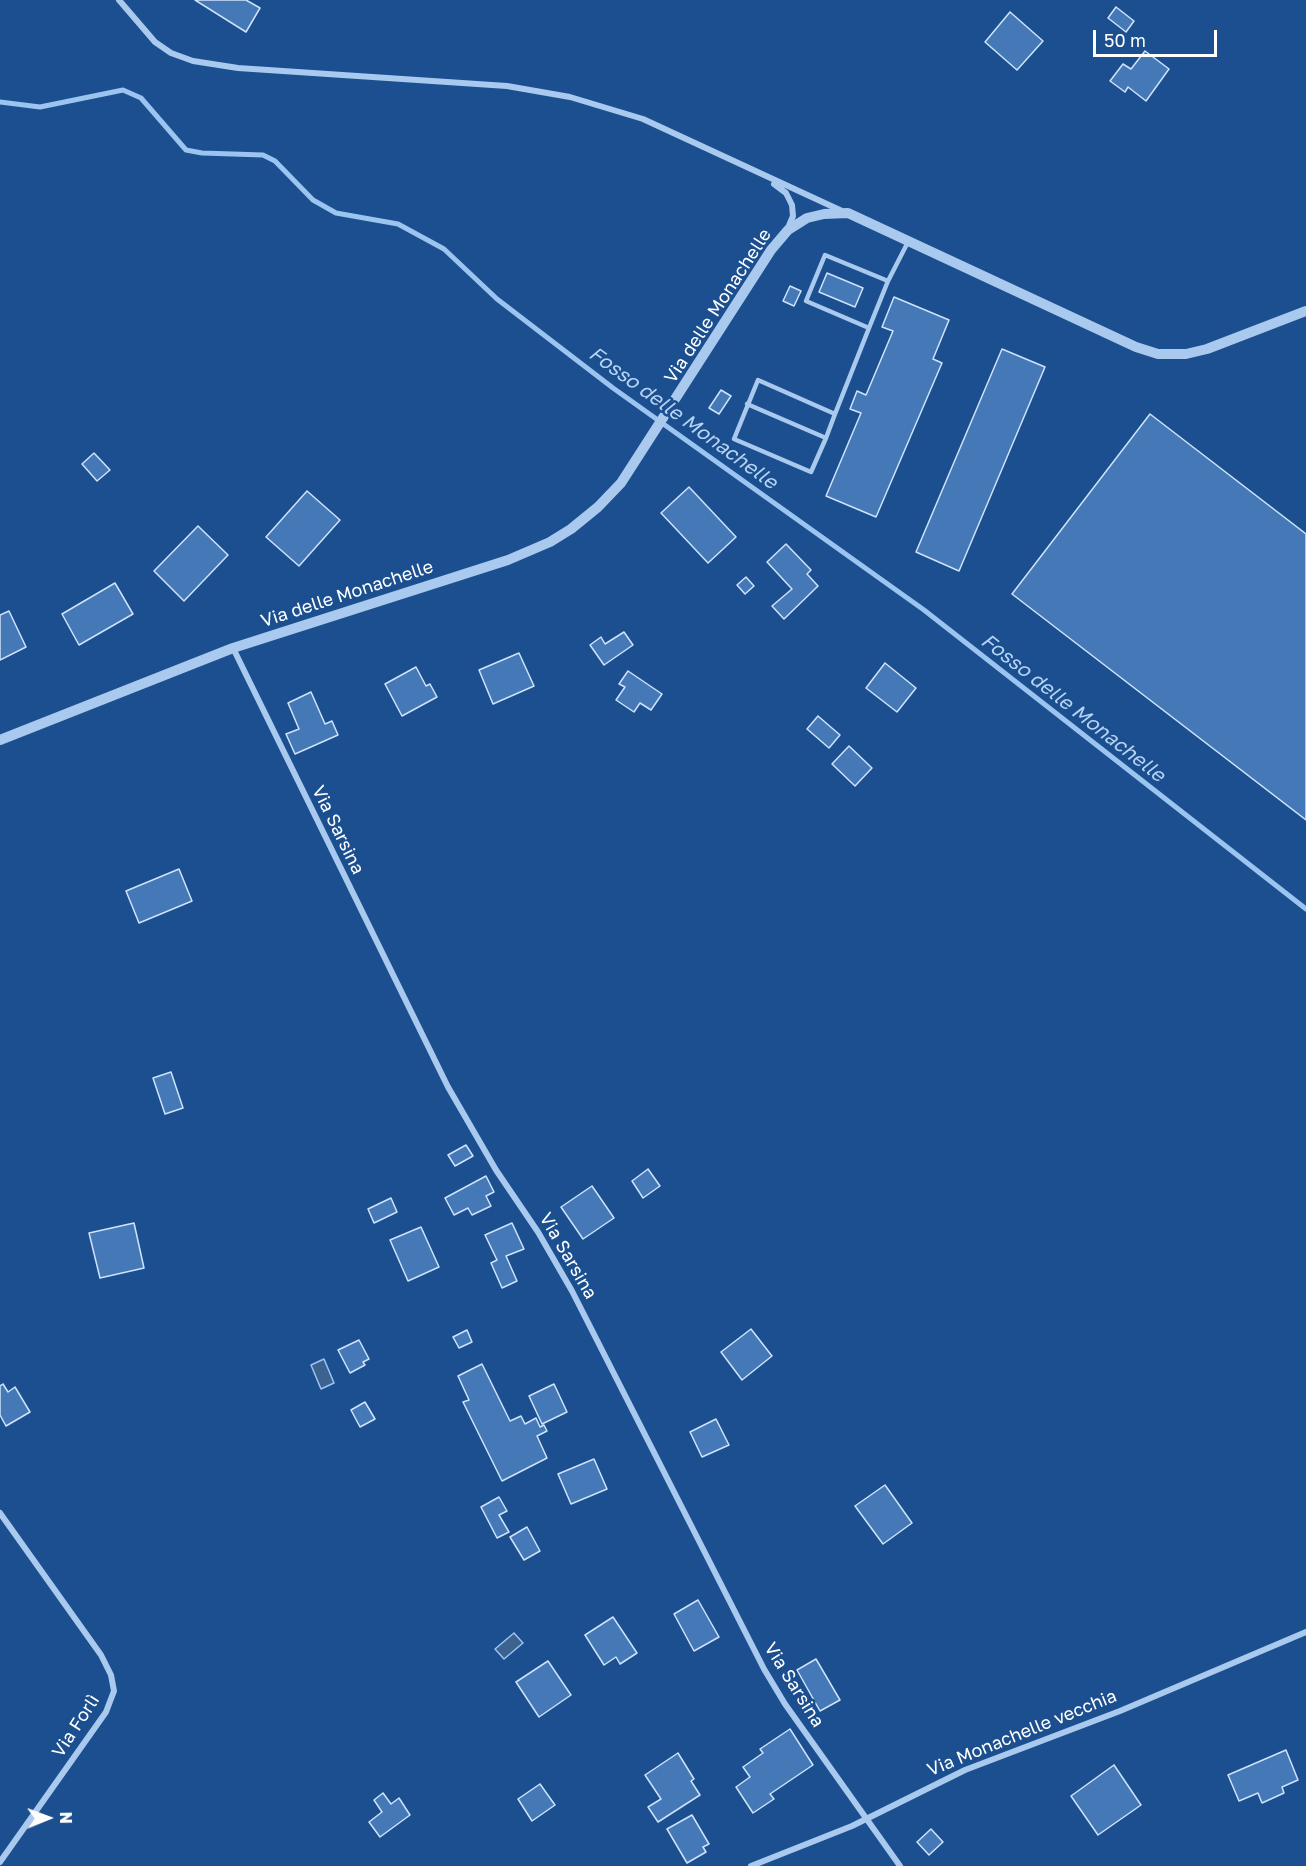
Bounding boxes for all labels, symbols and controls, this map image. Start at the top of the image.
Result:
scale bar [1096,18,1220,56]
text: 50 m [1104,29,1146,51]
street label: Via delle Monachelle [660,225,776,387]
water label: Fosso delle Monachelle [584,342,782,494]
street label: Via delle Monachelle [258,556,436,632]
water label: Fosso delle Monachelle [976,629,1170,787]
street label: Via Sarsina [307,782,369,878]
street label: Via Sarsina [535,1209,601,1303]
street label: Via Sarsina [759,1639,829,1731]
street label: Via Monachelle vecchia [924,1685,1120,1781]
street label: Via Forlì [48,1691,104,1761]
north arrow [18,1788,78,1848]
text: N [56,1811,76,1824]

